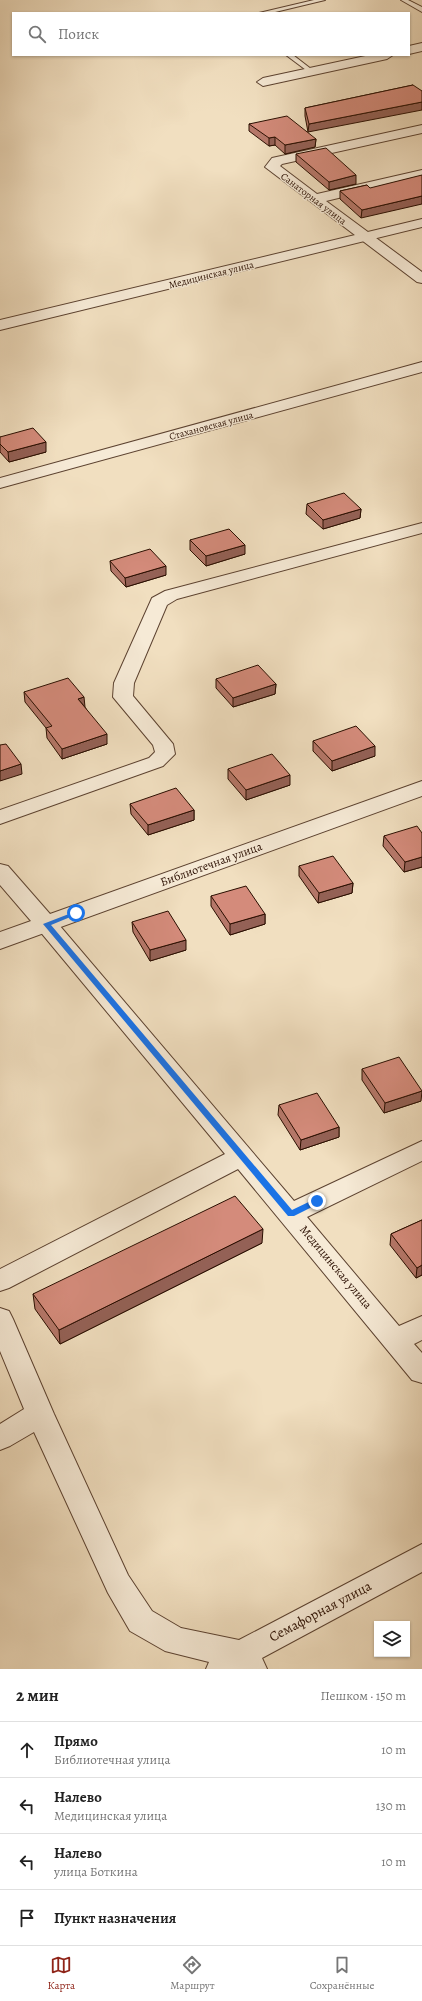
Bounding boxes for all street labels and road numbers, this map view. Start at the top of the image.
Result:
street label: Санаторная улица [278,169,349,228]
street label: Медицинская улица [167,258,255,291]
street label: Стахановская улица [168,408,255,443]
street label: Библиотечная улица [158,838,265,890]
street label: Медицинская улица [296,1222,376,1313]
street label: Семафорная улица [266,1576,375,1646]

